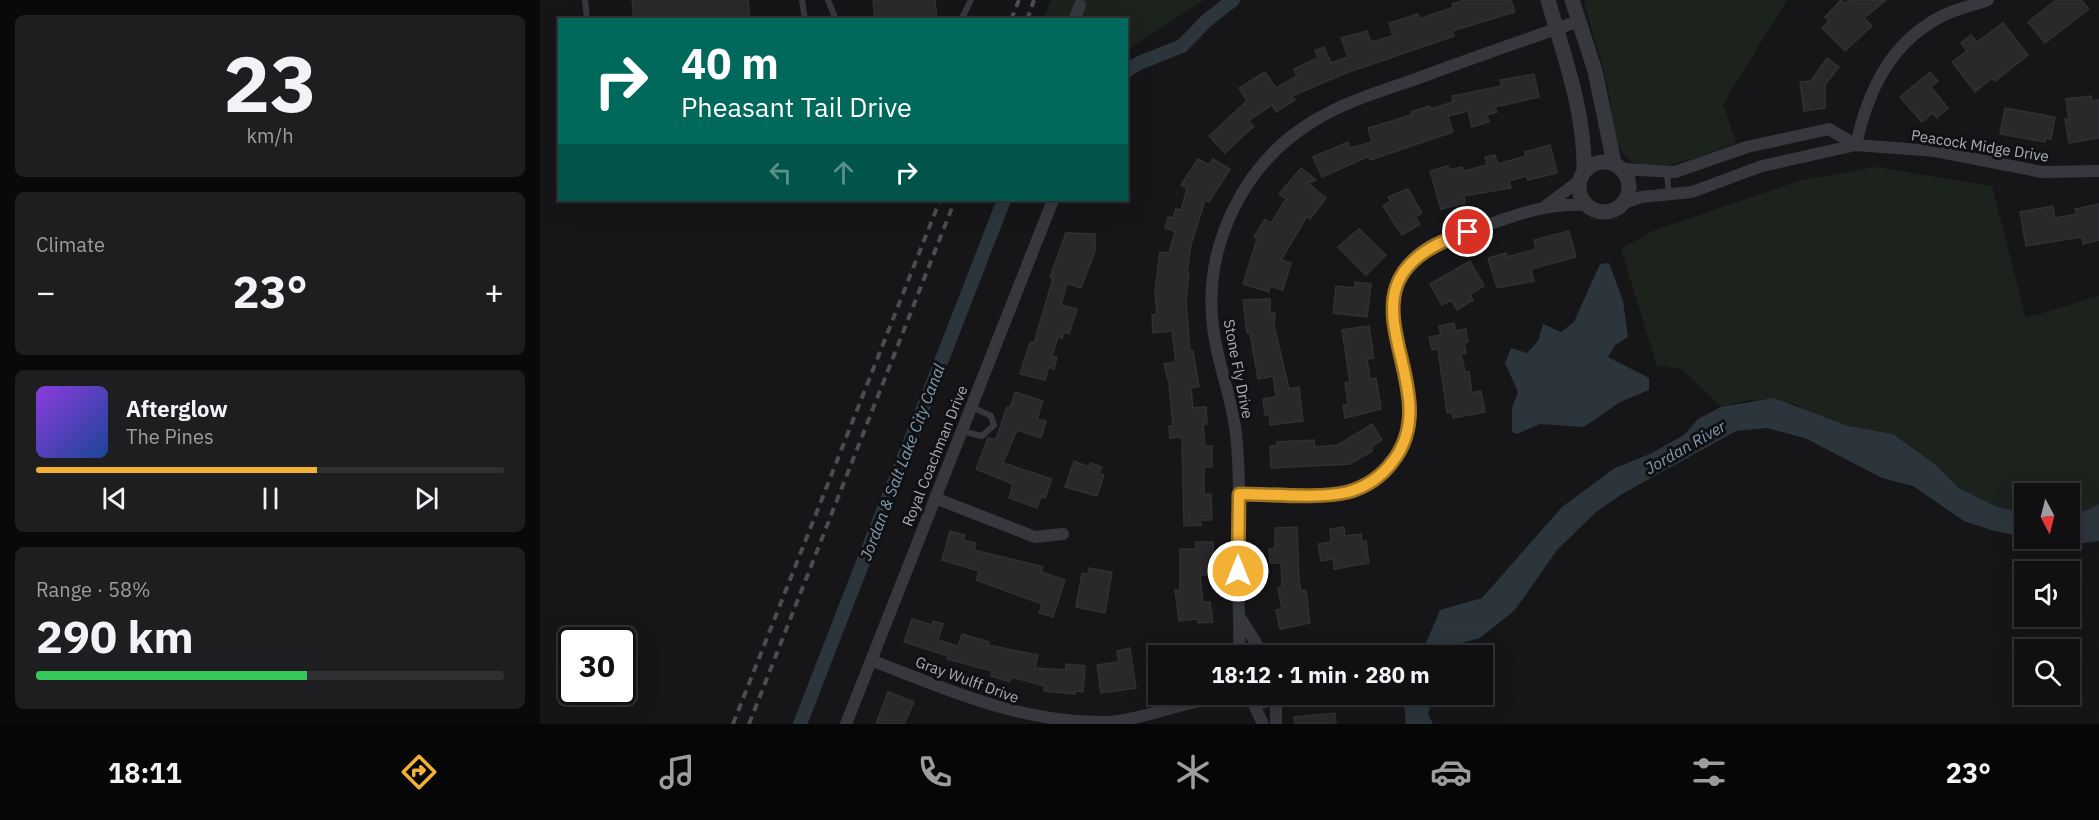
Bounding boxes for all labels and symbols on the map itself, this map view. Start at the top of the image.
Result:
street label: Peacock Midge Drive [1910,125,2050,166]
pin [1442,206,1493,257]
street label: Stone Fly Drive [1220,318,1257,420]
water label: Jordan & Salt Lake City Canal [855,360,949,563]
street label: Royal Coachman Drive [898,383,972,529]
water label: Jordan River [1641,415,1730,478]
north arrow [2014,483,2080,549]
position arrow [1206,539,1270,603]
speed limit sign: 30 [558,627,636,705]
street label: Gray Wulff Drive [913,652,1022,707]

